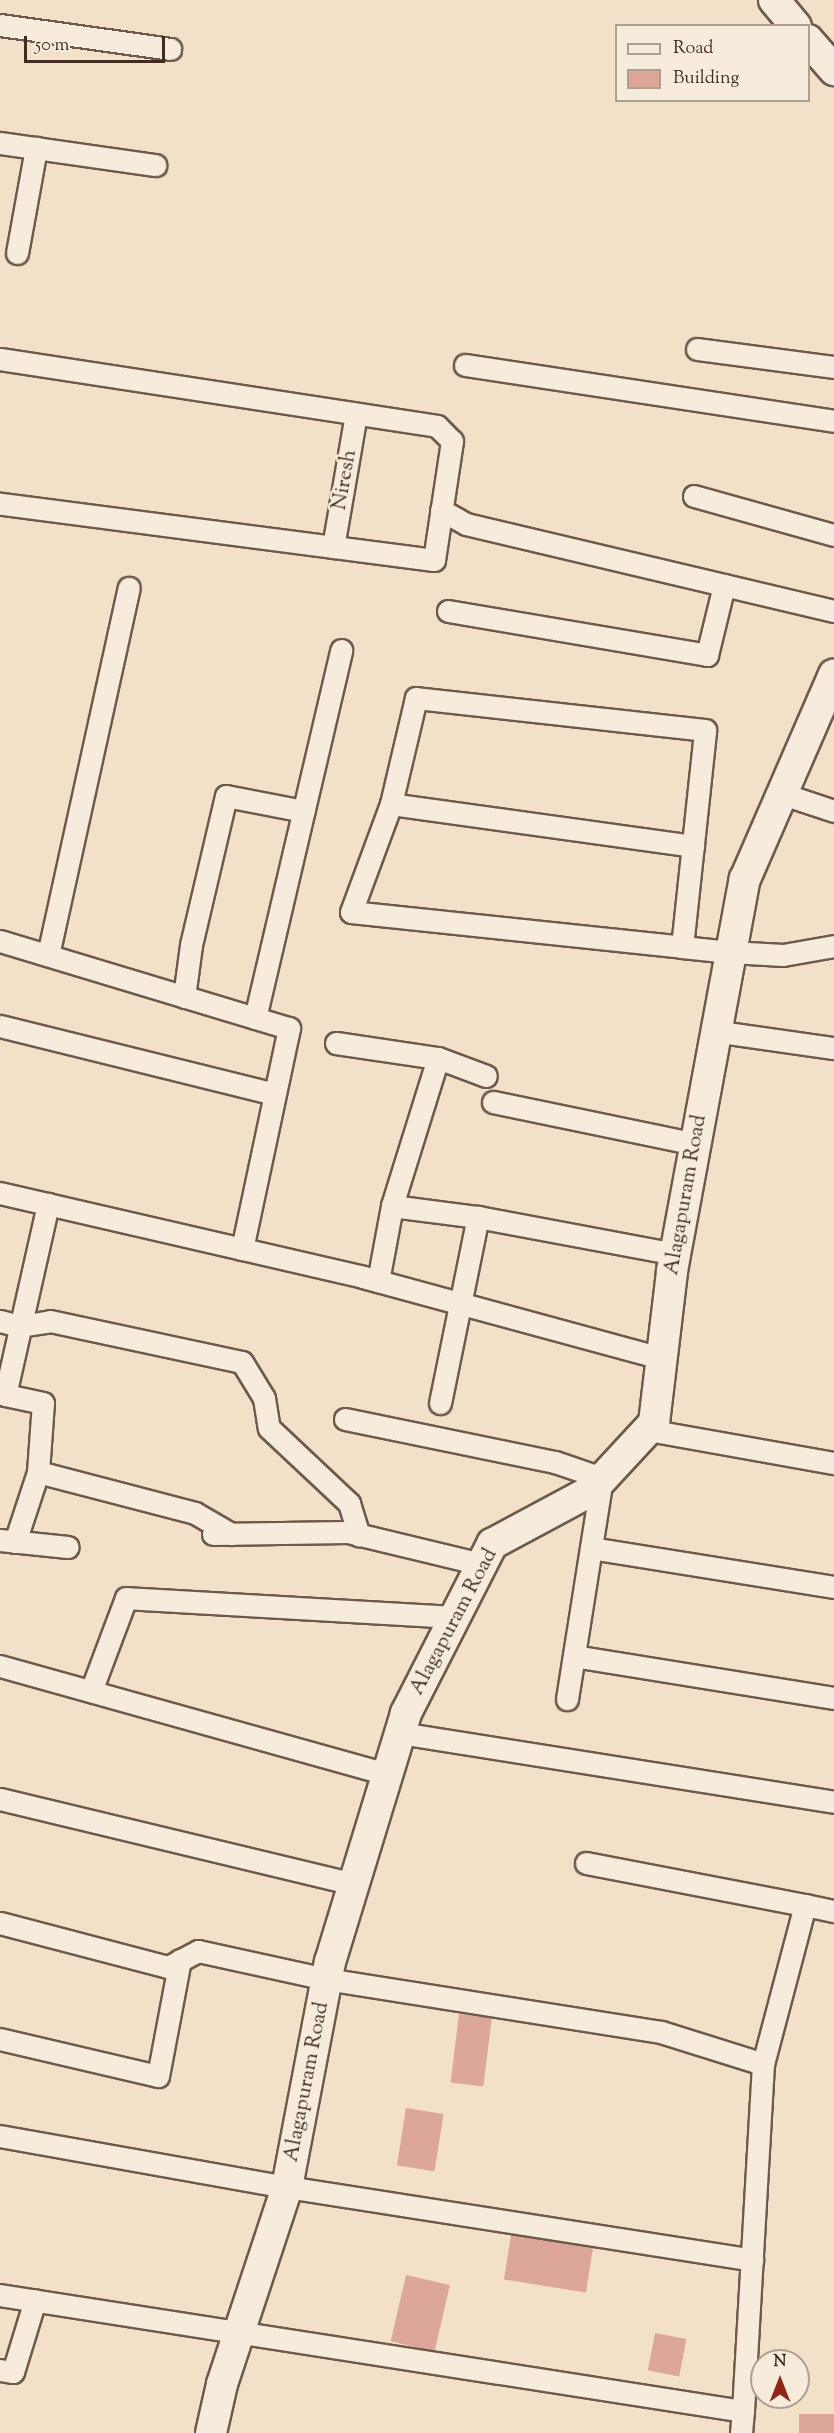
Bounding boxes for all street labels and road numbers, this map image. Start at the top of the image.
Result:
street label: Niresh [327,448,363,512]
street label: Alagapuram Road [659,1113,713,1277]
street label: Alagapuram Road [405,1544,503,1700]
street label: Alagapuram Road [279,2000,335,2164]

